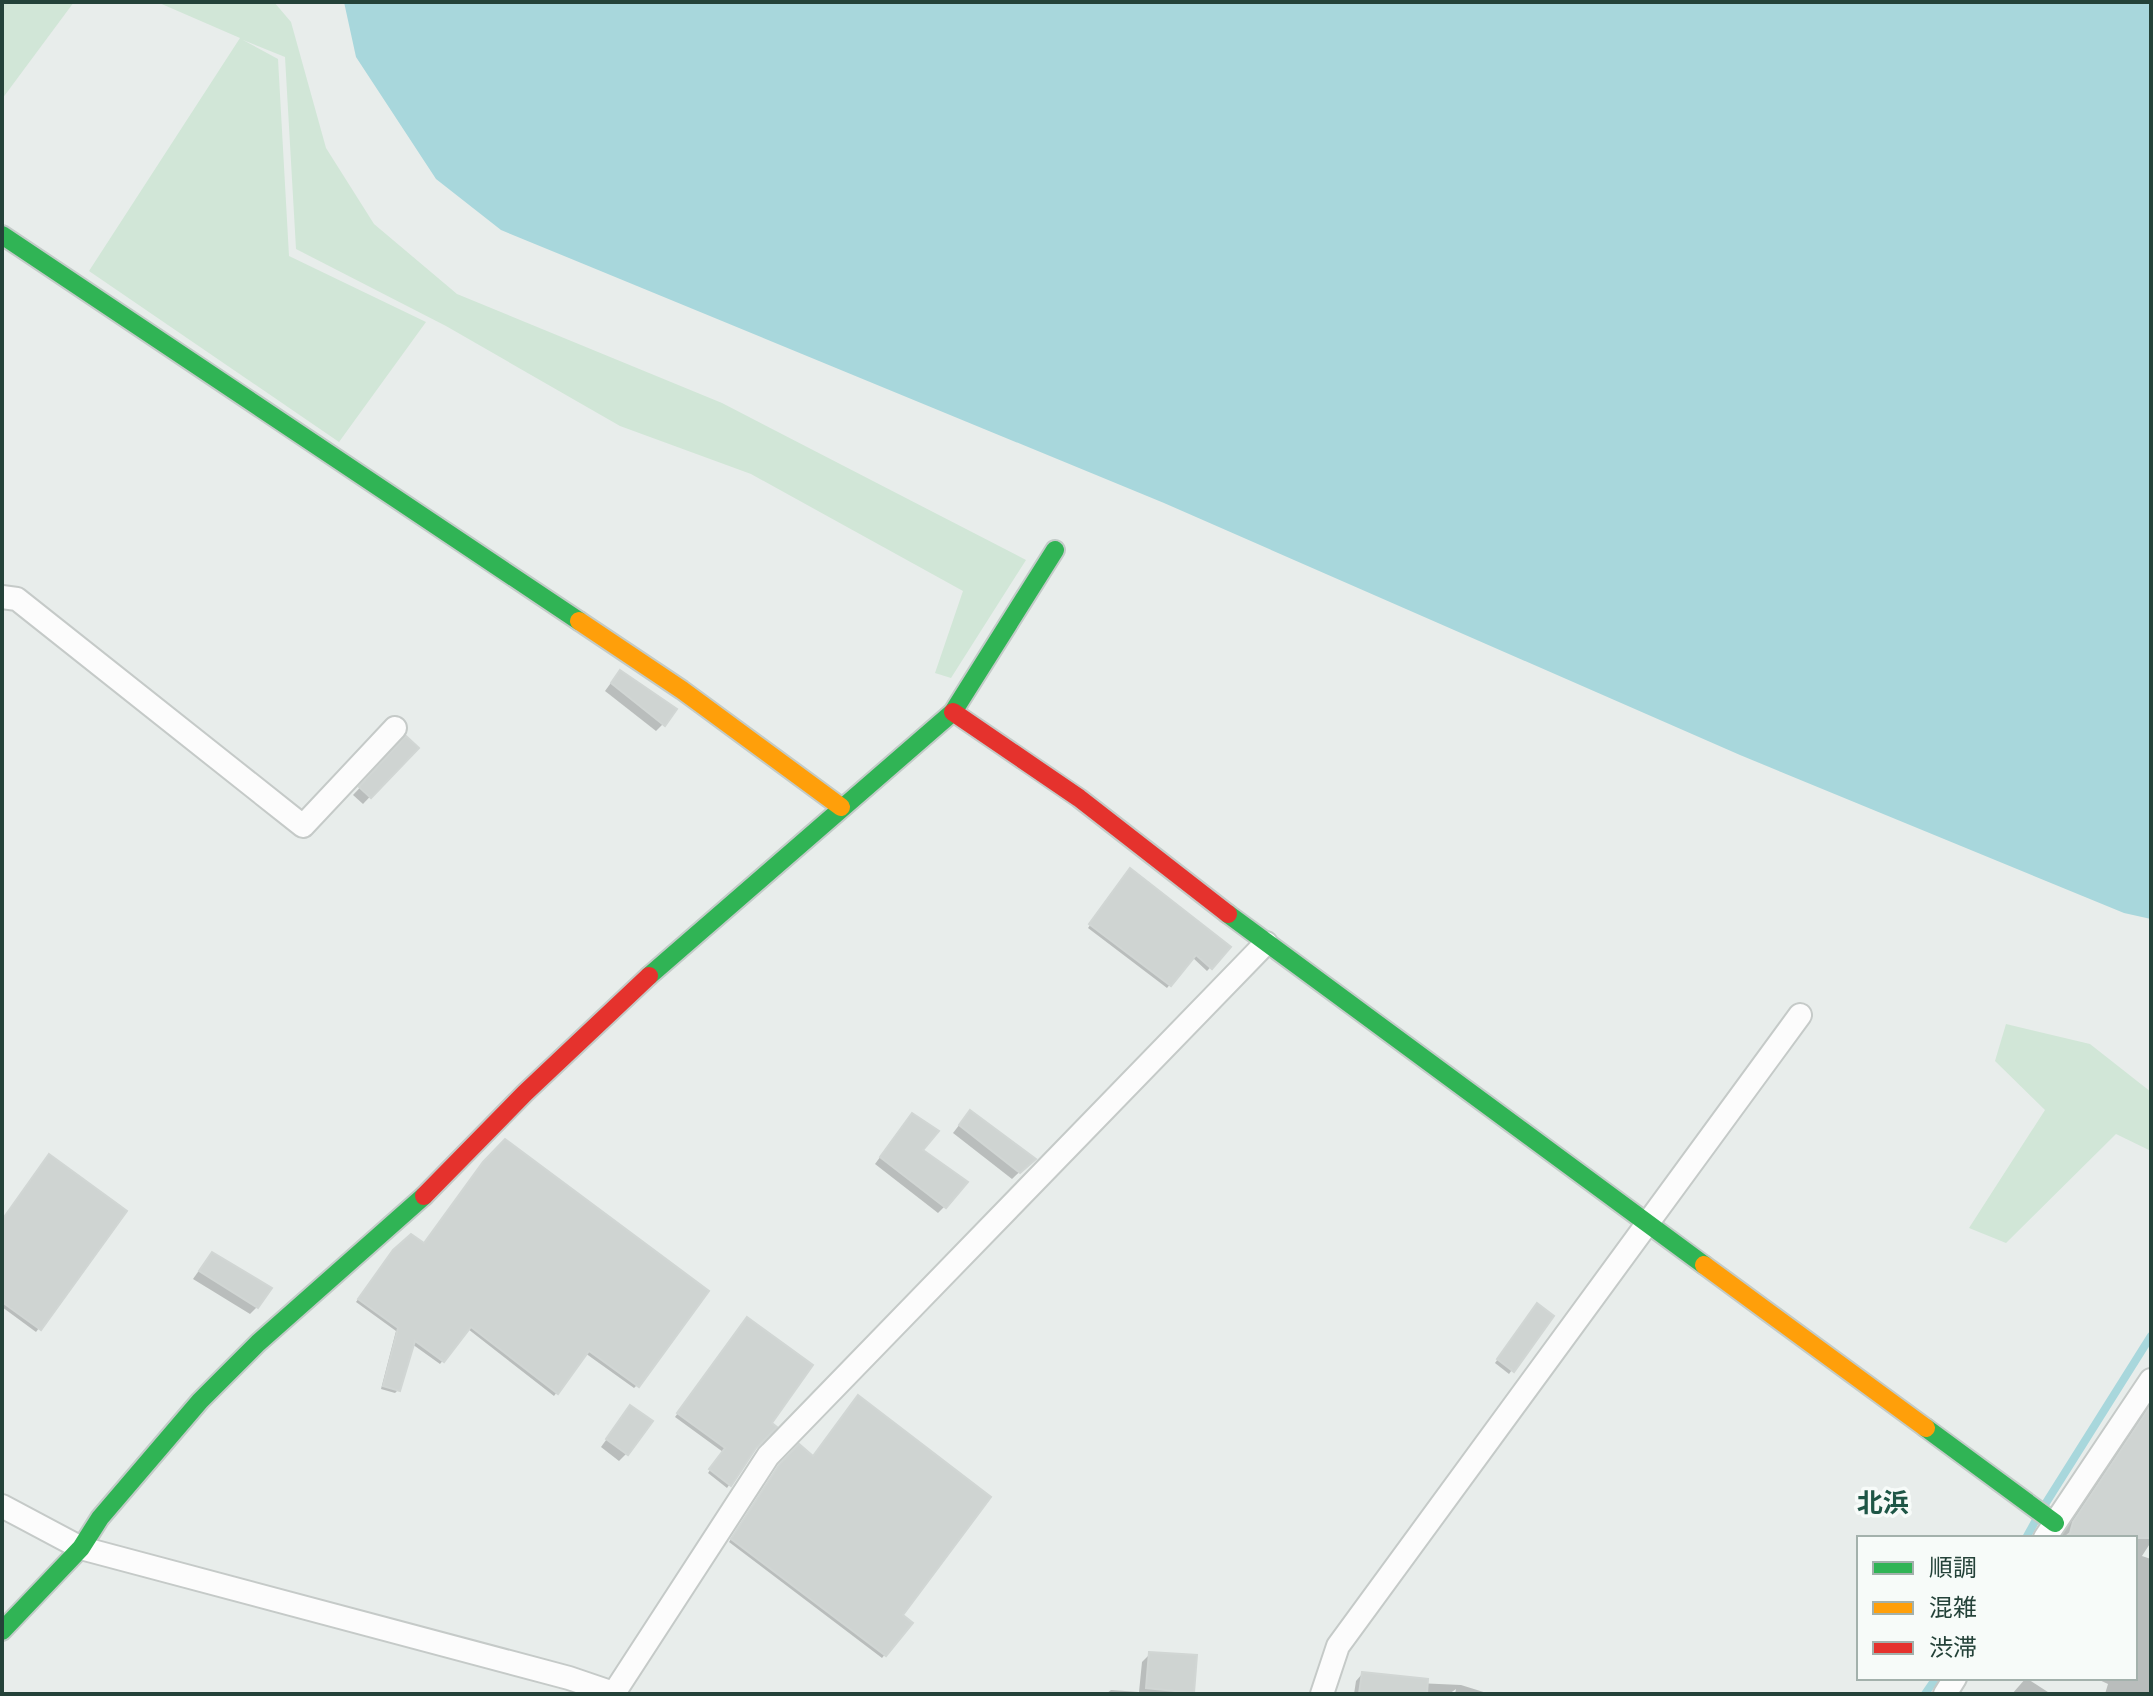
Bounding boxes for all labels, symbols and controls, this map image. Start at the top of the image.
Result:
district label: 北浜 [1857,1486,1909,1519]
legend [1857,1536,2137,1680]
text: 順調 [1929,1552,1977,1582]
text: 混雑 [1929,1592,1977,1622]
text: 渋滞 [1929,1632,1977,1662]

